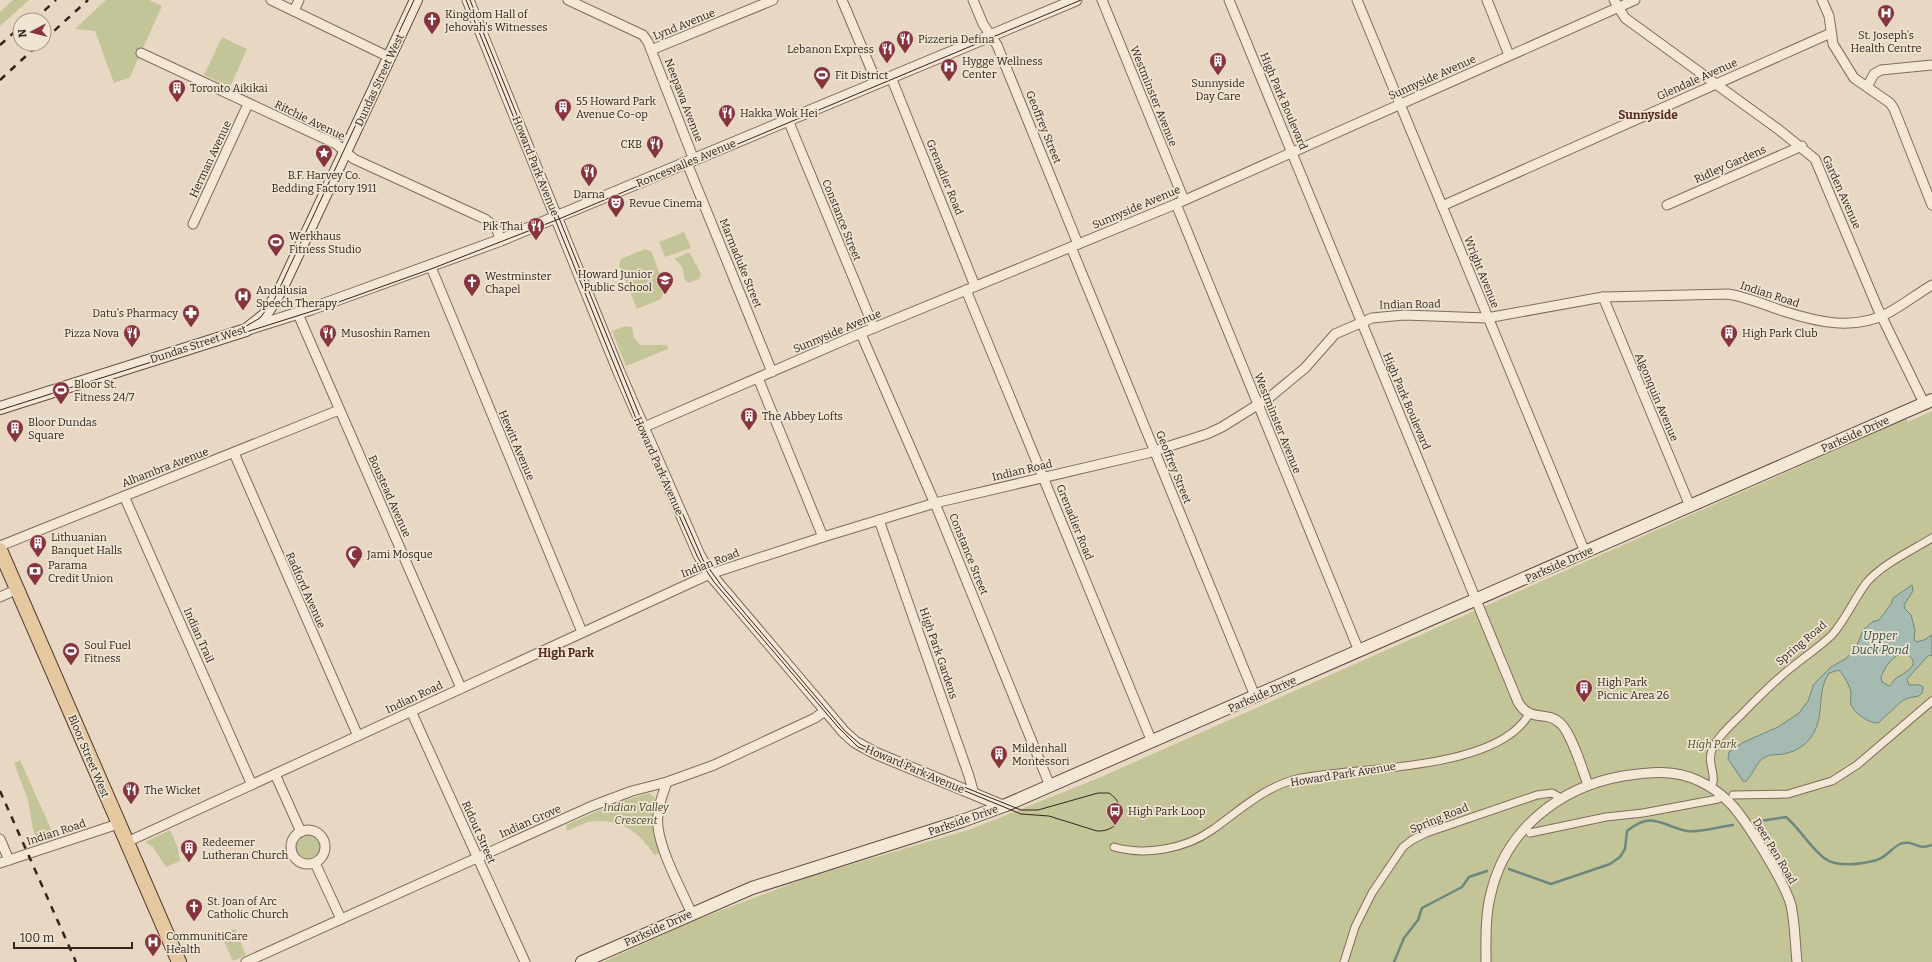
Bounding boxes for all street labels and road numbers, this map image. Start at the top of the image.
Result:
street label: Lynd Avenue [651,6,717,43]
street label: Dundas Street West [352,32,407,128]
street label: Westminster Avenue [1127,44,1180,148]
street label: High Park Boulevard [1257,51,1310,152]
street label: Sunnyside Avenue [1386,52,1478,103]
street label: Glendale Avenue [1655,56,1739,103]
street label: Neepawa Avenue [662,57,705,144]
street label: Geoffrey Street [1023,89,1064,166]
street label: Ritchie Avenue [272,98,347,143]
street label: Howard Park Avenue [510,114,562,218]
street label: Herman Avenue [187,119,234,200]
street label: Roncesvalles Avenue [634,137,738,190]
street label: Grenadier Road [923,137,966,217]
street label: Ridley Gardens [1692,143,1768,186]
street label: Garden Avenue [1820,153,1864,231]
street label: Constance Street [819,177,864,263]
street label: Sunnyside Avenue [1090,183,1182,232]
street label: Marmaduke Street [717,217,764,310]
street label: Wright Avenue [1461,234,1502,310]
street label: Indian Road [1739,279,1802,310]
street label: Indian Road [1379,297,1441,312]
street label: Sunnyside Avenue [791,307,883,356]
street label: Dundas Street West [148,323,248,366]
street label: High Park Boulevard [1380,351,1433,452]
street label: Algonquin Avenue [1632,351,1681,443]
street label: Westminster Avenue [1251,371,1304,475]
street label: Hewitt Avenue [496,408,537,482]
street label: Parkside Drive [1819,414,1891,455]
street label: Howard Park Avenue [631,415,686,518]
street label: Geoffrey Street [1153,429,1194,506]
street label: Alhambra Avenue [120,445,210,490]
street label: Boustead Avenue [366,453,414,539]
street label: Indian Road [991,457,1054,484]
street label: Grenadier Road [1053,482,1096,562]
street label: Constance Street [946,511,991,597]
street label: Parkside Drive [1523,544,1595,585]
street label: Indian Road [679,546,742,581]
street label: Radford Avenue [283,550,328,630]
street label: Indian Trail [181,606,216,665]
street label: High Park Gardens [917,606,960,701]
street label: Spring Road [1773,618,1830,668]
street label: Parkside Drive [1226,674,1298,715]
street label: Indian Road [384,678,445,716]
street label: Bloor Street West [65,713,112,800]
street label: Howard Park Avenue [863,743,966,796]
street label: Howard Park Avenue [1289,760,1397,789]
street label: Ridout Street [459,799,498,866]
street label: Spring Road [1408,801,1471,836]
street label: Indian Grove [497,802,563,841]
street label: Parkside Drive [926,802,1000,839]
street label: Deer Pen Road [1750,816,1800,887]
street label: Indian Road [25,817,88,848]
street label: Parkside Drive [622,908,694,949]

